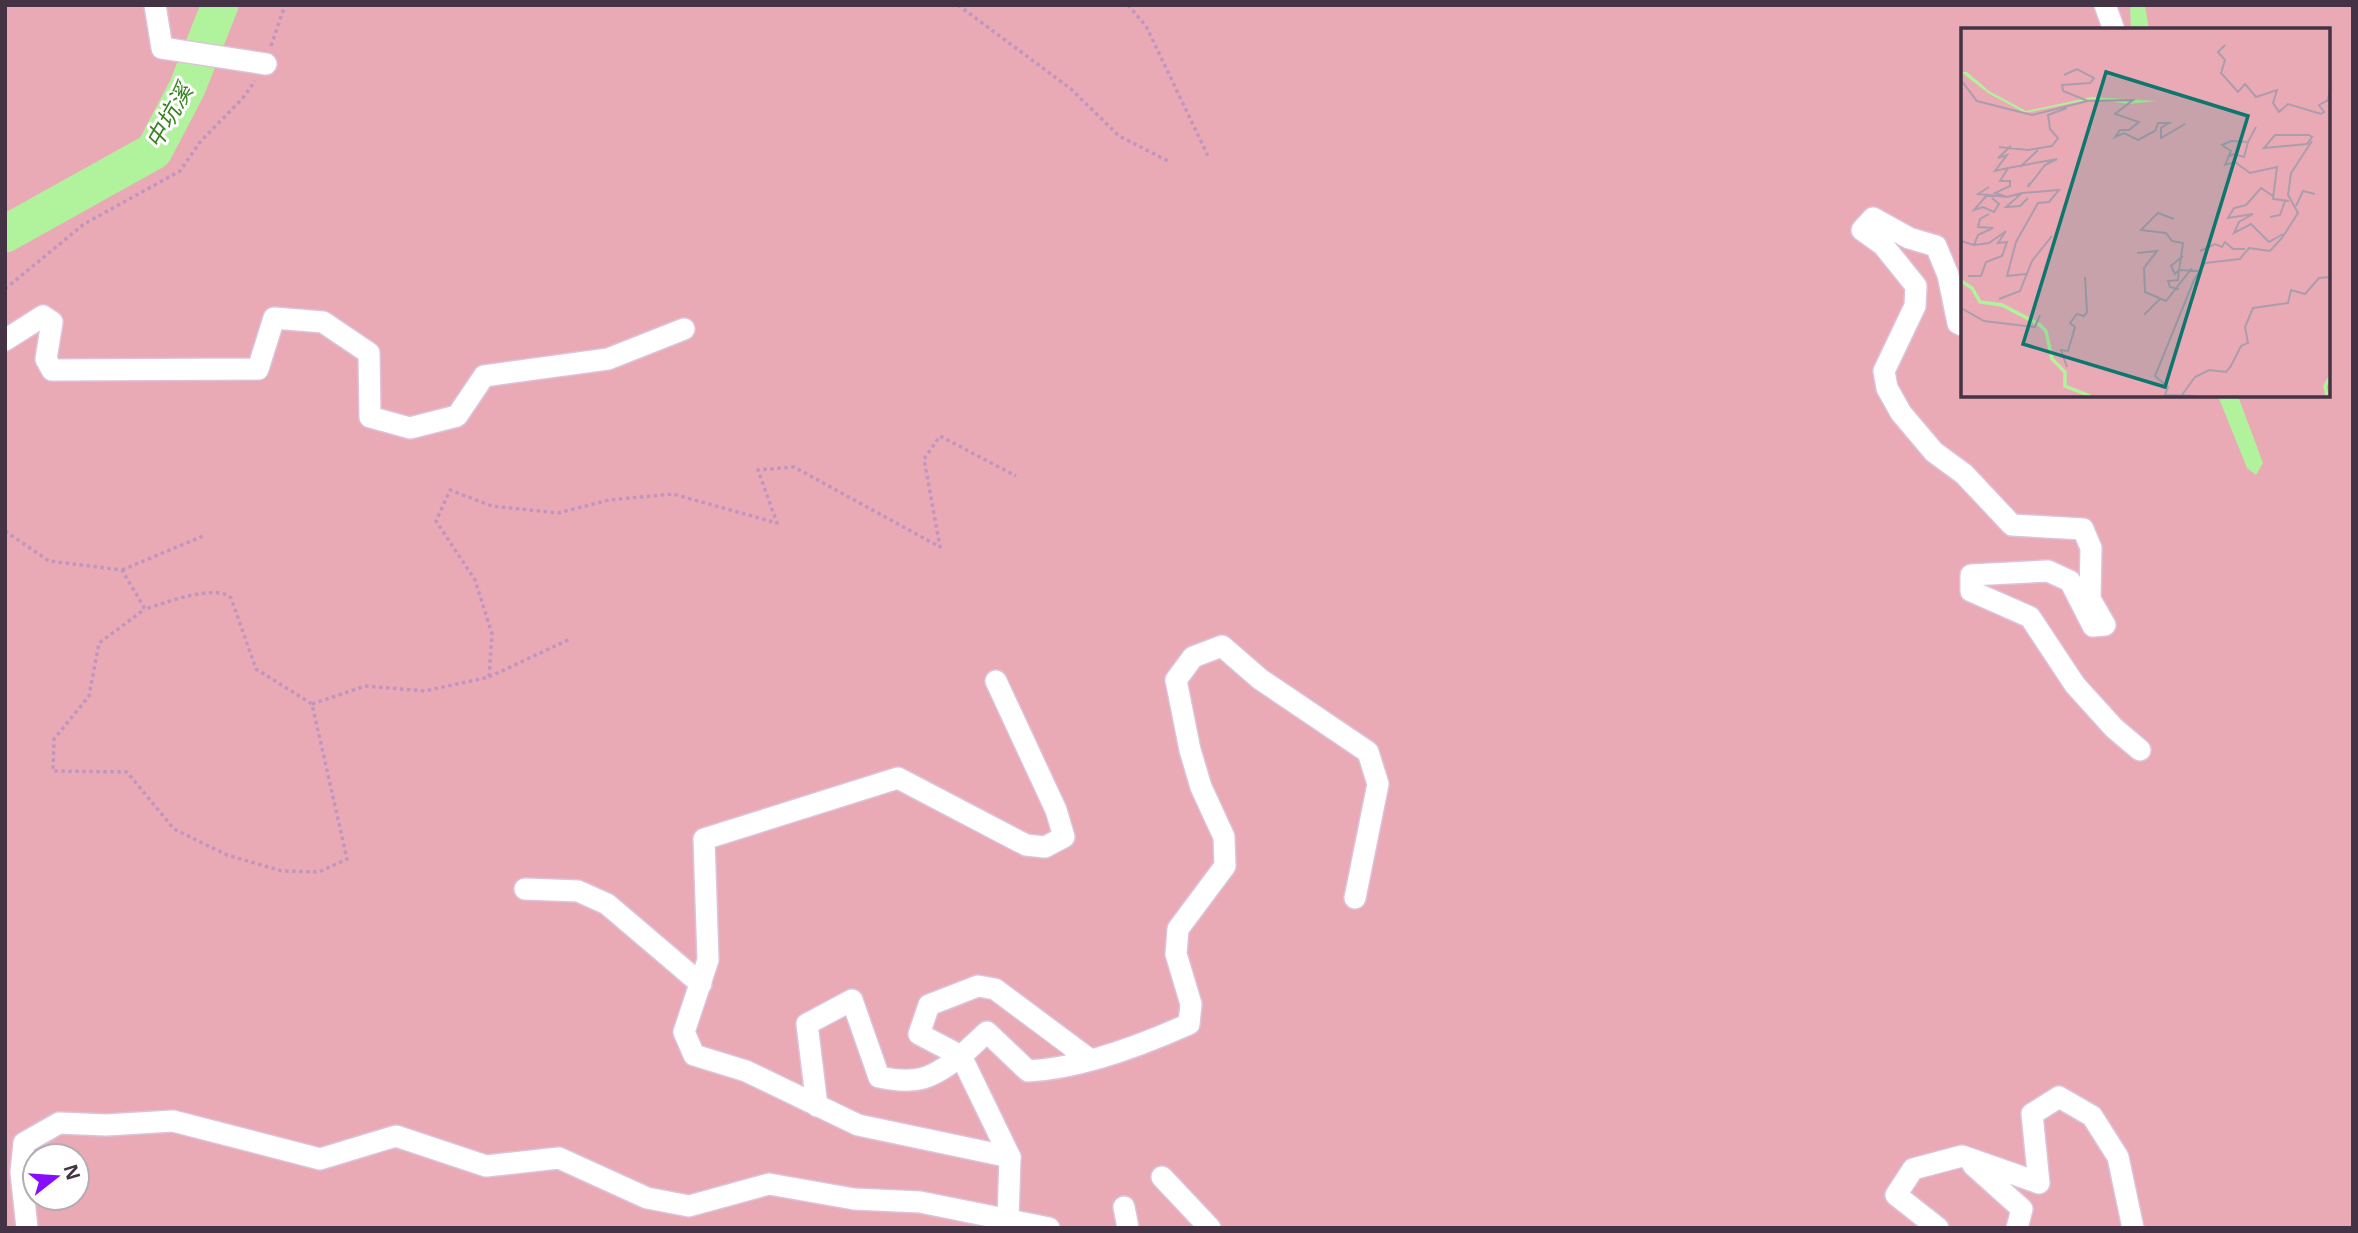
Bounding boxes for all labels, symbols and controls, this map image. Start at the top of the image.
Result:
inset map [1961,28,2330,397]
water label: 中坑溪 [137,75,201,153]
north arrow [21,1142,91,1212]
text: N [58,1161,87,1183]

